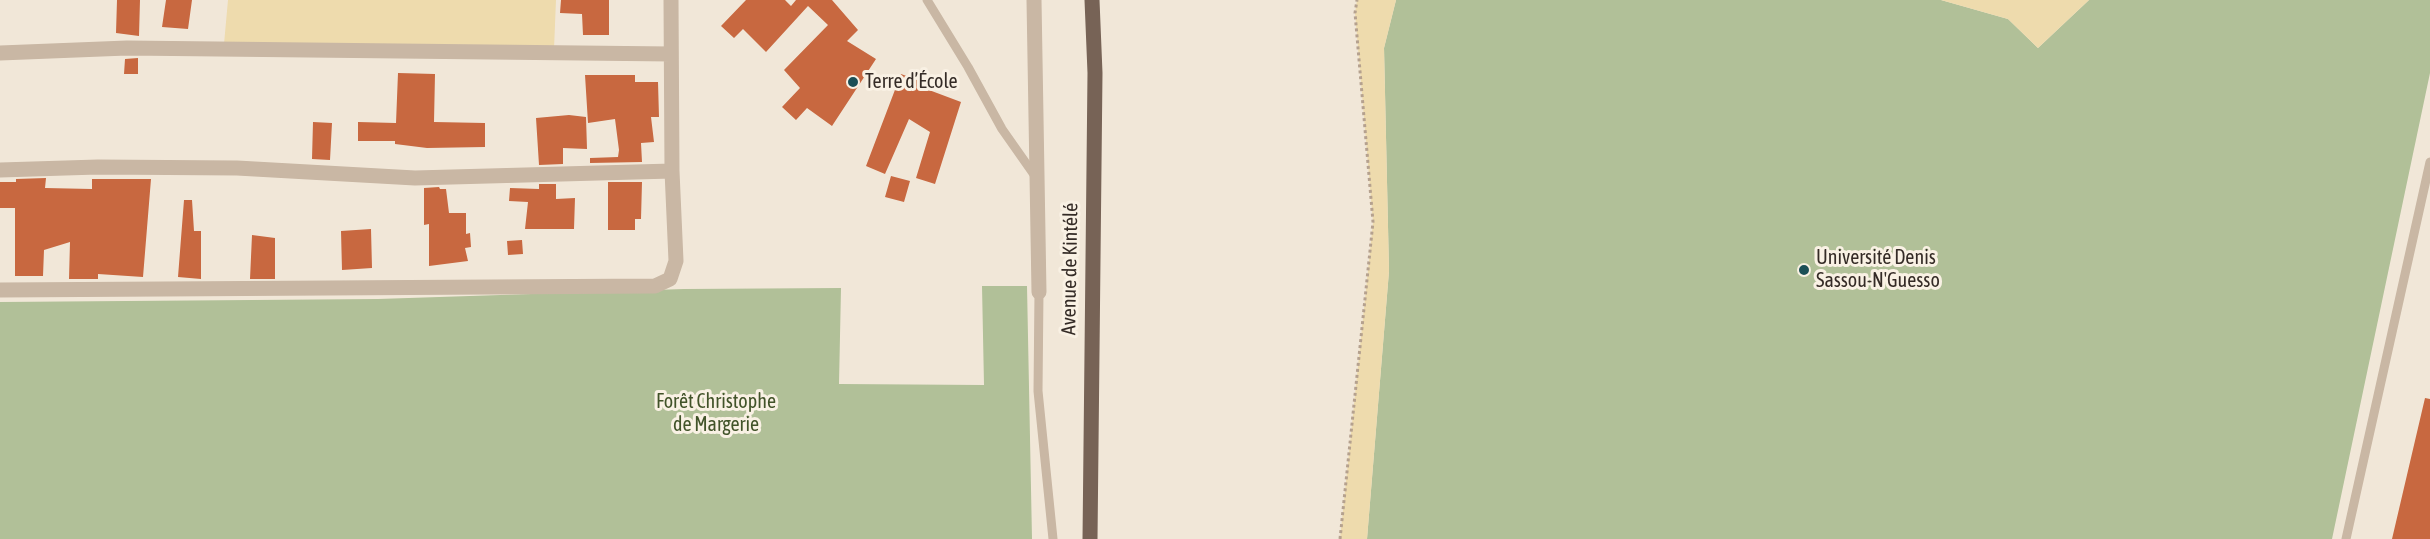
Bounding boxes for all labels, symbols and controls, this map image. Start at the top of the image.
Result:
place label: Terre d’École [865,70,958,94]
marker: Terre d’École [846,75,860,89]
street label: Avenue de Kintélé [1057,203,1083,335]
place label: Université Denis Sassou-N'Guesso [1816,246,1940,293]
marker: Université Denis Sassou-N'Guesso [1797,263,1811,277]
park label: Forêt Christophe de Margerie [656,390,776,437]

